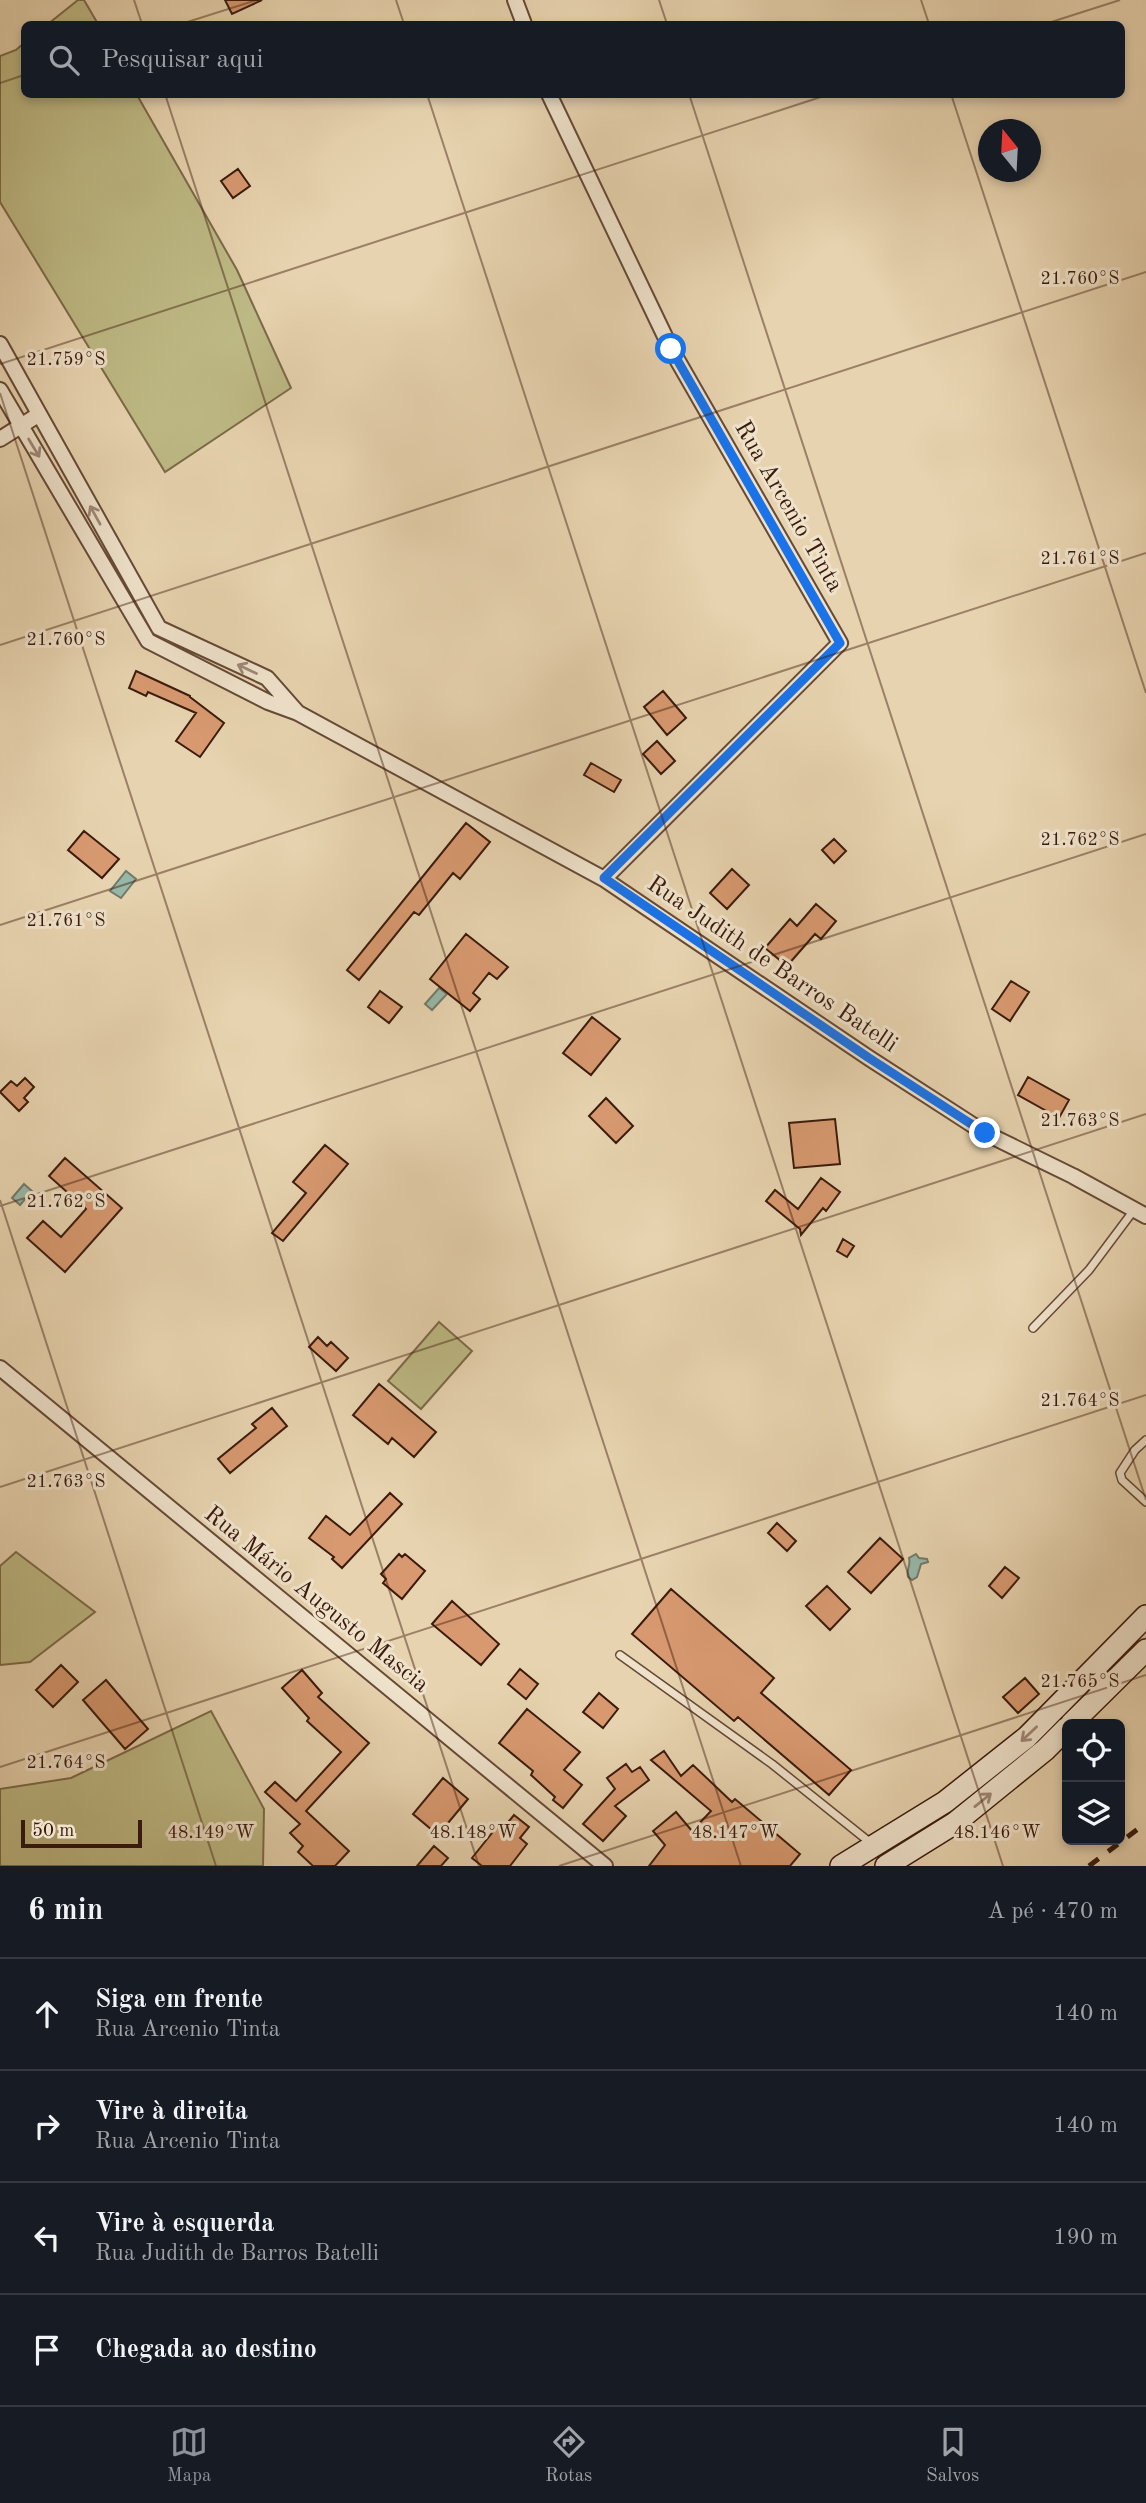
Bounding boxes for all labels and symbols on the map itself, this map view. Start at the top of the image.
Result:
north arrow [978,119,1041,182]
text: 21.760°S [1041,270,1119,288]
route start [655,333,686,364]
text: 21.759°S [27,351,105,369]
street label: Rua Arcenio Tinta [729,417,847,597]
one-way arrow [28,438,42,458]
one-way arrow [88,505,101,526]
text: 21.761°S [1041,550,1119,568]
text: 21.760°S [27,631,105,649]
one-way arrow [237,662,258,676]
text: 21.762°S [1041,831,1119,849]
street label: Rua Judith de Barros Batelli [642,872,902,1058]
text: 21.761°S [27,912,105,930]
text: 21.763°S [1041,1112,1119,1130]
route end [969,1117,1000,1148]
text: 21.762°S [27,1193,105,1211]
text: 21.764°S [1041,1392,1119,1410]
text: 21.763°S [27,1473,105,1491]
street label: Rua Mário Augusto Mascia [199,1502,433,1698]
text: 21.765°S [1041,1673,1119,1691]
one-way arrow [1021,1726,1038,1743]
text: 21.764°S [27,1754,105,1772]
one-way arrow [973,1793,991,1808]
scale bar [21,1817,142,1849]
text: 48.149°W [168,1824,254,1842]
text: 48.148°W [430,1824,516,1842]
text: 48.147°W [692,1824,778,1842]
text: 48.146°W [954,1824,1040,1842]

